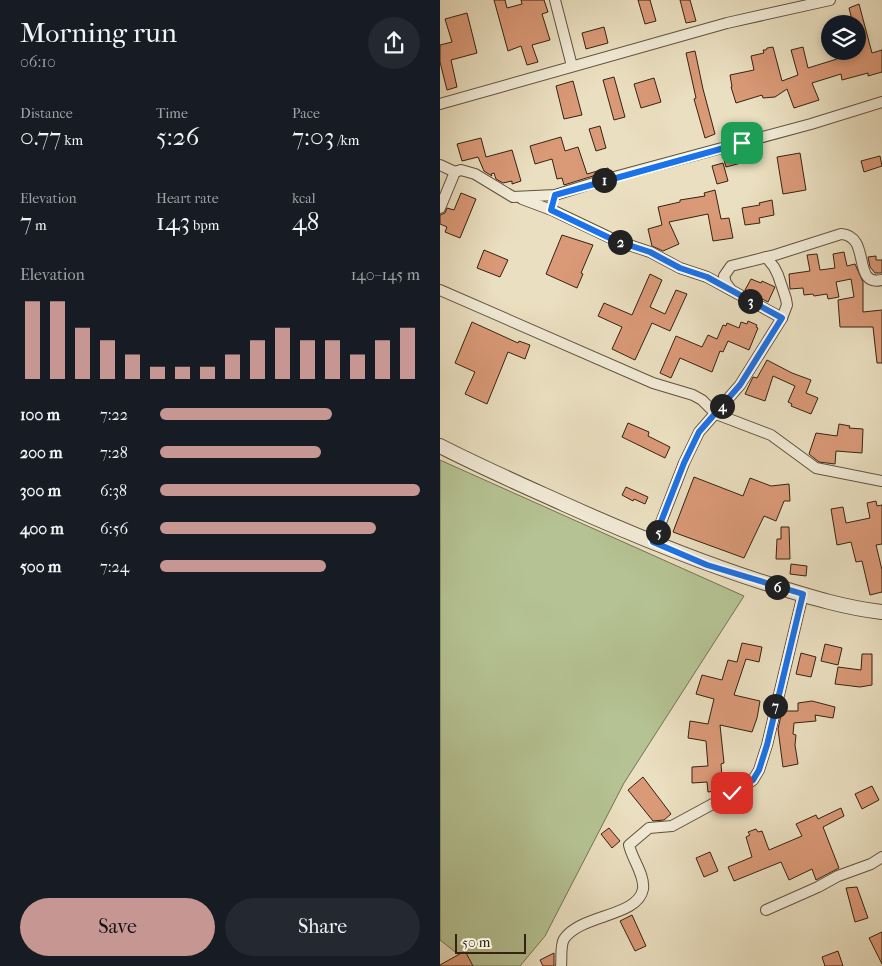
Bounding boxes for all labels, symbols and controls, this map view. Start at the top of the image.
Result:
map controls [821,15,866,60]
button: layers [821,15,866,60]
text: Morning run [20,16,177,49]
button: share [368,17,420,69]
text: 06:10 [20,52,56,71]
text: Distance [20,105,73,122]
text: Time [156,105,188,122]
text: Pace [292,105,320,122]
text: 0.77 [20,122,61,151]
text: 5:26 [156,122,199,151]
text: 7:03 [292,122,334,151]
pin [721,122,763,164]
icon: arrive [728,129,756,157]
text: km [61,132,83,149]
text: /km [334,132,359,149]
pin: 1 [592,168,616,192]
text: 1 [602,172,607,189]
text: Elevation [20,190,77,207]
text: Heart rate [156,190,219,207]
text: kcal [292,190,316,207]
text: 7 [20,207,32,236]
text: 143 [156,207,190,236]
text: 48 [292,207,319,236]
text: m [32,217,47,234]
text: bpm [190,217,219,234]
pin: 2 [608,230,632,254]
text: 2 [617,234,624,251]
text: Elevation [20,265,85,284]
text: 140–145 m [351,265,420,284]
pin: 3 [738,288,762,314]
text: 3 [748,293,753,310]
pin: 4 [710,394,734,418]
text: 4 [718,398,727,415]
text: 100 m [20,405,60,424]
text: 7:22 [100,405,128,424]
text: 200 m [20,443,63,462]
text: 7:28 [100,443,128,462]
text: 300 m [20,481,61,500]
text: 6:38 [100,481,127,500]
text: 400 m [20,519,64,538]
text: 6:56 [100,519,128,538]
pin: 5 [646,520,670,544]
text: 5 [655,524,662,541]
text: 500 m [20,557,61,576]
text: 7:24 [100,557,129,576]
pin: 6 [764,574,790,600]
text: 6 [774,579,781,596]
pin: 7 [762,694,788,718]
text: 7 [772,698,779,715]
pin [711,772,753,814]
icon: check [718,779,746,807]
button: Save [20,898,215,956]
button: Share [225,898,420,956]
scale bar [455,931,526,954]
text: 50 m [462,934,490,951]

